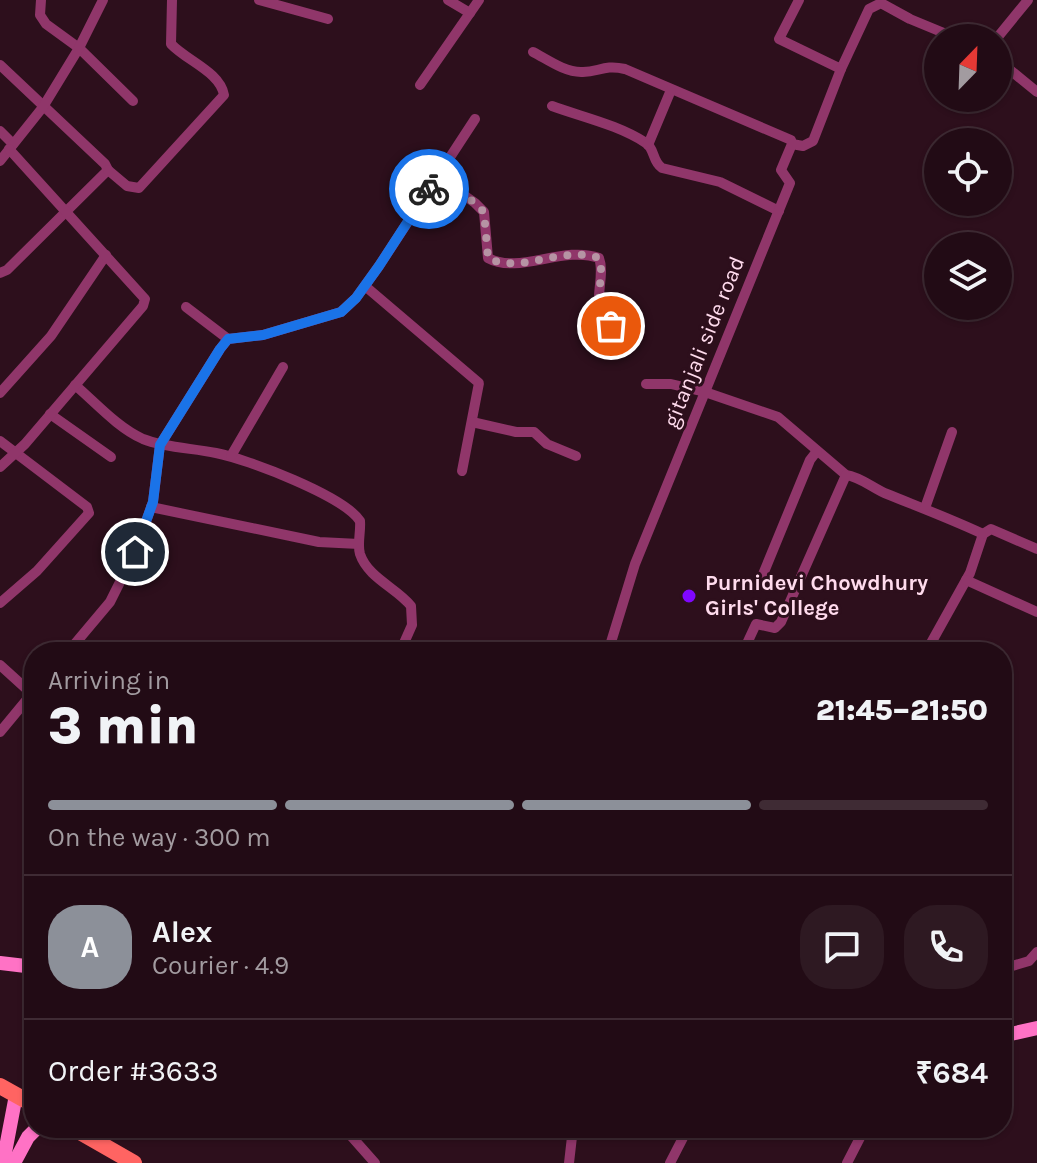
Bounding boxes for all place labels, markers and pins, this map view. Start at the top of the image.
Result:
pin [577,292,645,360]
pin [101,518,169,586]
place label: Purnidevi Chowdhury Girls' College [705,570,928,621]
marker: Purnidevi Chowdhury Girls' College [680,587,698,605]

